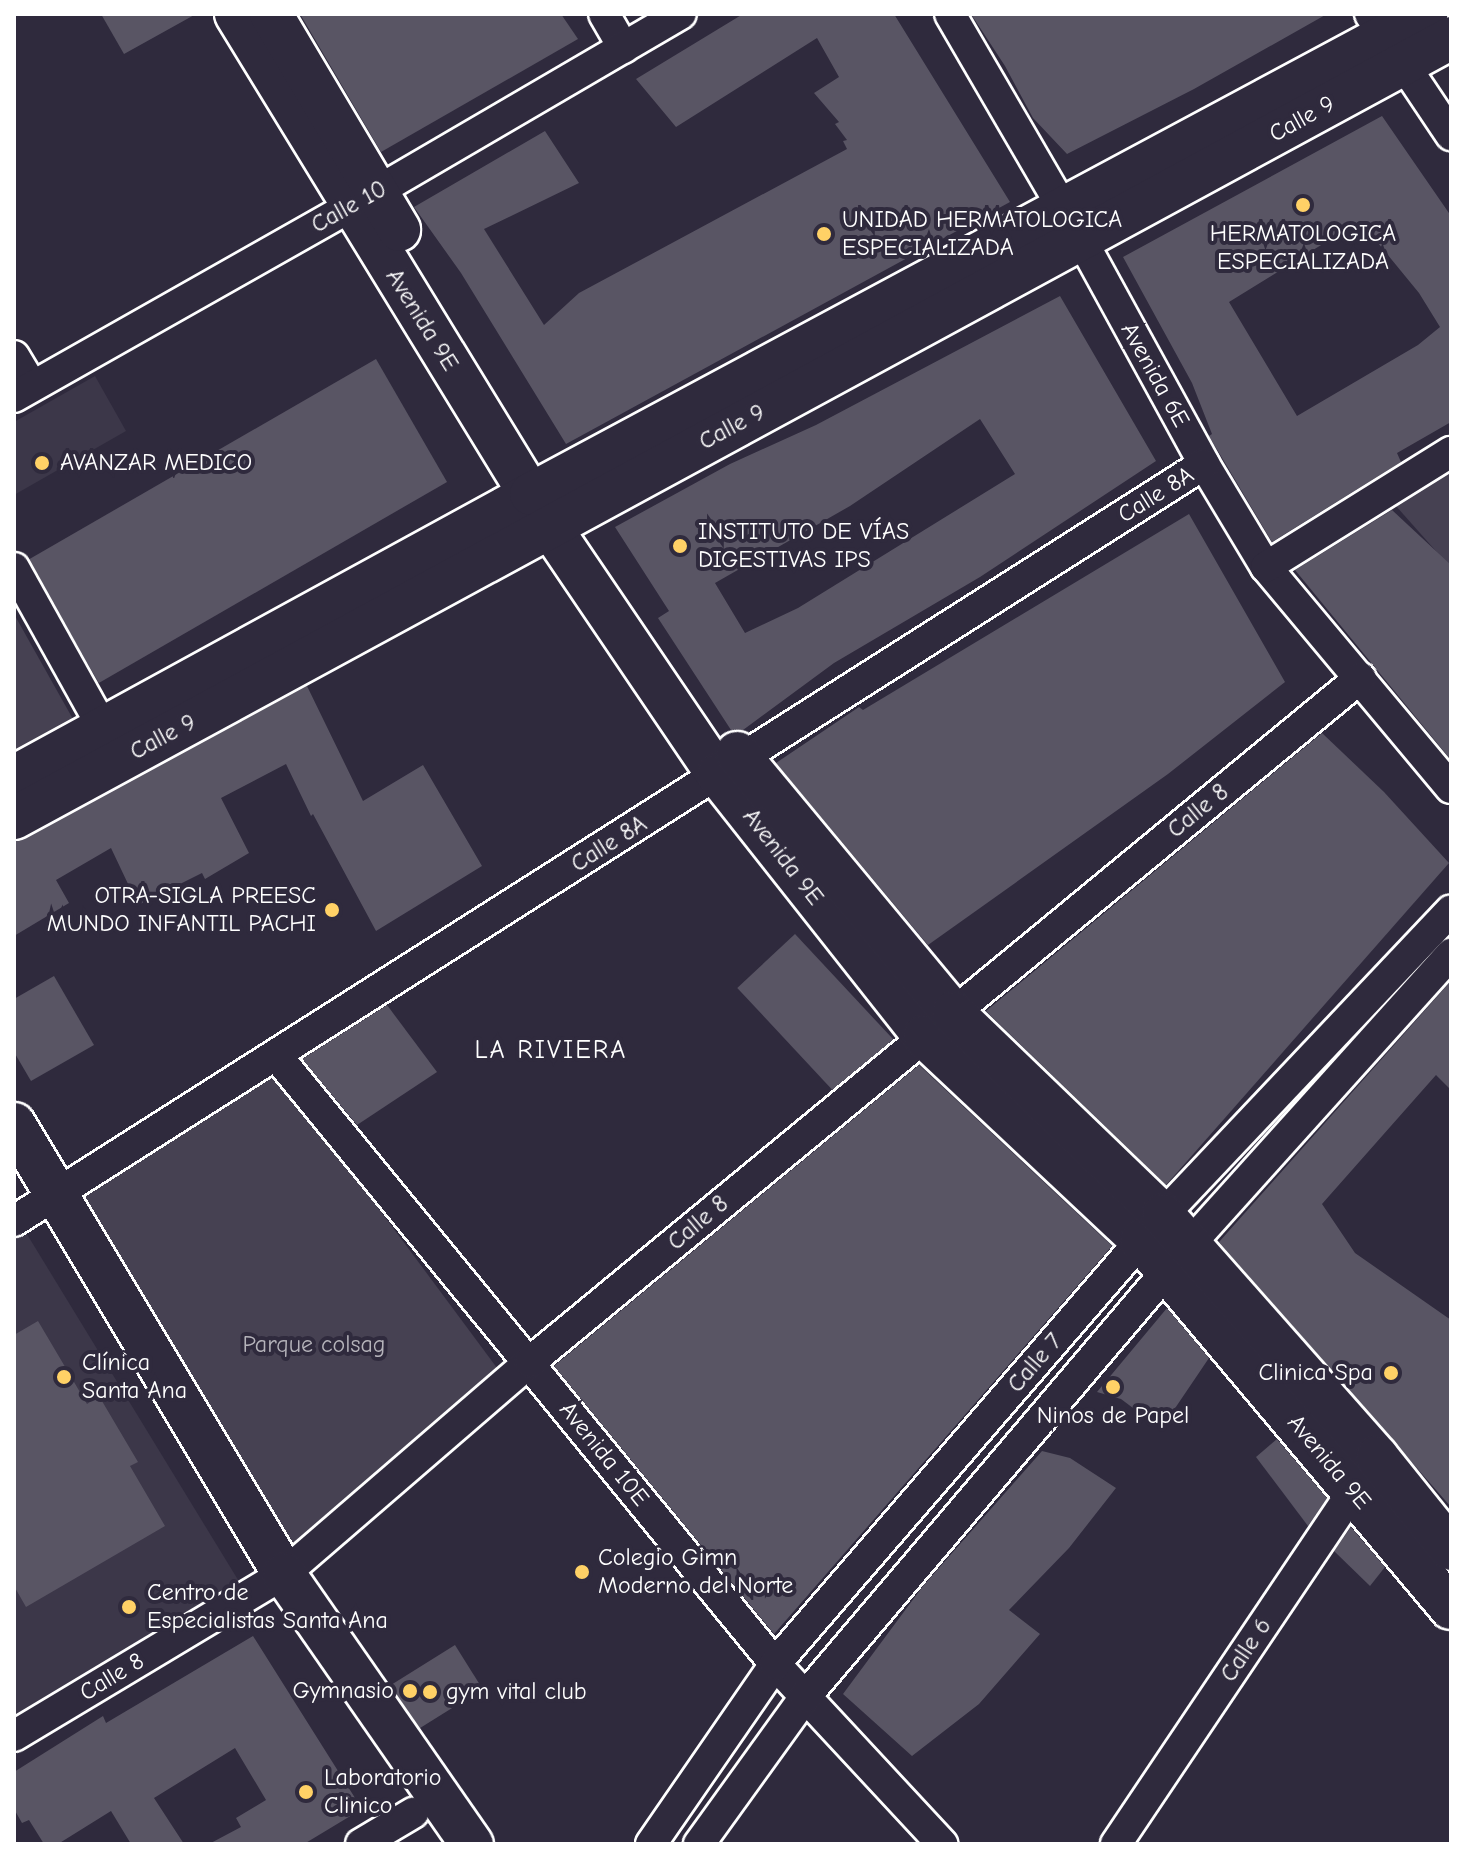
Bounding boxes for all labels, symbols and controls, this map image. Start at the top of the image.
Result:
street label: Calle 9 [1264,89,1340,149]
street label: Calle 10 [306,175,392,239]
marker: HERMATOLOGICA ESPECIALIZADA [1292,194,1314,216]
place label: UNIDAD HERMATOLOGICA ESPECIALIZADA [842,206,1122,262]
place label: HERMATOLOGICA ESPECIALIZADA [1210,220,1396,276]
marker: UNIDAD HERMATOLOGICA ESPECIALIZADA [813,223,835,245]
street label: Avenida 9E [379,264,465,376]
street label: Avenida 6E [1115,318,1195,432]
street label: Calle 9 [694,398,770,456]
place label: AVANZAR MEDICO [60,449,252,477]
marker: AVANZAR MEDICO [31,452,53,474]
street label: Calle 8A [1113,461,1199,529]
place label: INSTITUTO DE VÍAS DIGESTIVAS IPS [698,518,909,574]
marker: INSTITUTO DE VÍAS DIGESTIVAS IPS [669,535,691,557]
street label: Calle 9 [125,708,201,766]
street label: Calle 8 [1162,778,1234,844]
street label: Avenida 9E [736,803,830,911]
street label: Calle 8A [566,810,652,878]
place label: OTRA-SIGLA PREESC MUNDO INFANTIL PACHI [47,882,316,938]
marker: OTRA-SIGLA PREESC MUNDO INFANTIL PACHI [323,901,341,919]
district label: LA RIVIERA [475,1035,627,1067]
street label: Calle 8 [662,1189,734,1257]
street label: Calle 7 [1001,1328,1069,1398]
park label: Parque colsag [242,1331,386,1359]
place label: Clínica Santa Ana [82,1349,187,1405]
place label: Clinica Spa [1258,1359,1373,1387]
marker: Clinica Spa [1380,1362,1402,1384]
marker: Clínica Santa Ana [53,1366,75,1388]
marker: Ninos de Papel [1102,1376,1124,1398]
street label: Avenida 10E [553,1396,655,1512]
place label: Ninos de Papel [1037,1402,1189,1430]
street label: Avenida 9E [1281,1409,1377,1515]
place label: Colegio Gimn Moderno del Norte [598,1544,793,1600]
marker: Colegio Gimn Moderno del Norte [573,1563,591,1581]
place label: Centro de Especialistas Santa Ana [147,1579,388,1635]
marker: Centro de Especialistas Santa Ana [118,1596,140,1618]
street label: Calle 6 [1214,1613,1278,1687]
street label: Calle 8 [75,1647,149,1707]
place label: Gymnasio [292,1677,394,1705]
place label: gym vital club [446,1678,587,1706]
marker: Gymnasio [401,1682,419,1700]
marker: gym vital club [421,1683,439,1701]
place label: Laboratorio Clinico [324,1764,442,1820]
marker: Laboratorio Clinico [295,1781,317,1803]

